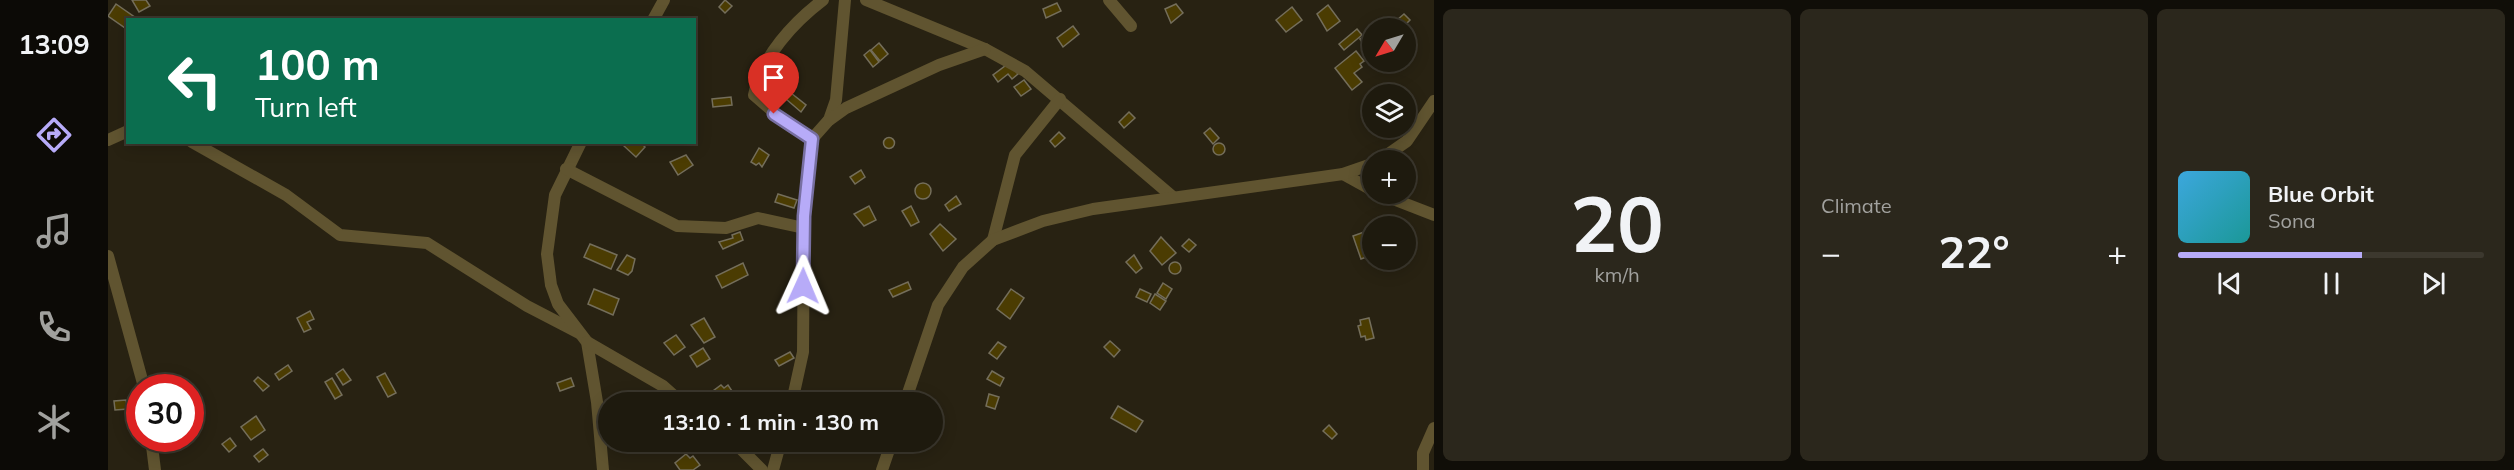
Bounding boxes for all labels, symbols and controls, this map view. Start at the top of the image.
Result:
north arrow [1362,18,1416,72]
map controls [1362,18,1416,270]
text: 13:09 [18,27,90,61]
text: 100 m [255,38,380,91]
icon: left [156,42,234,120]
pin [748,52,799,114]
icon: arrive [757,61,790,94]
button: layers [1362,84,1416,138]
text: Turn left [255,90,357,124]
icon: directions [33,114,75,156]
button: + [1362,150,1416,204]
text: 20 [1570,174,1664,272]
text: Blue Orbit [2268,180,2374,208]
text: Climate [1821,193,1892,218]
text: Sona [2268,208,2316,233]
icon: music [33,210,75,252]
button: − [1362,216,1416,270]
text: 22° [1938,223,2010,279]
text: − [1821,232,1841,273]
text: + [2107,232,2127,273]
position arrow [771,254,835,318]
text: km/h [1594,262,1640,287]
icon: previous [2213,267,2246,300]
icon: pause [2315,267,2348,300]
icon: next [2417,267,2450,300]
icon: phone [33,306,75,348]
speed limit sign: 30 [126,374,204,452]
icon: climate [33,401,75,443]
text: 13:10 · 1 min · 130 m [662,408,879,436]

